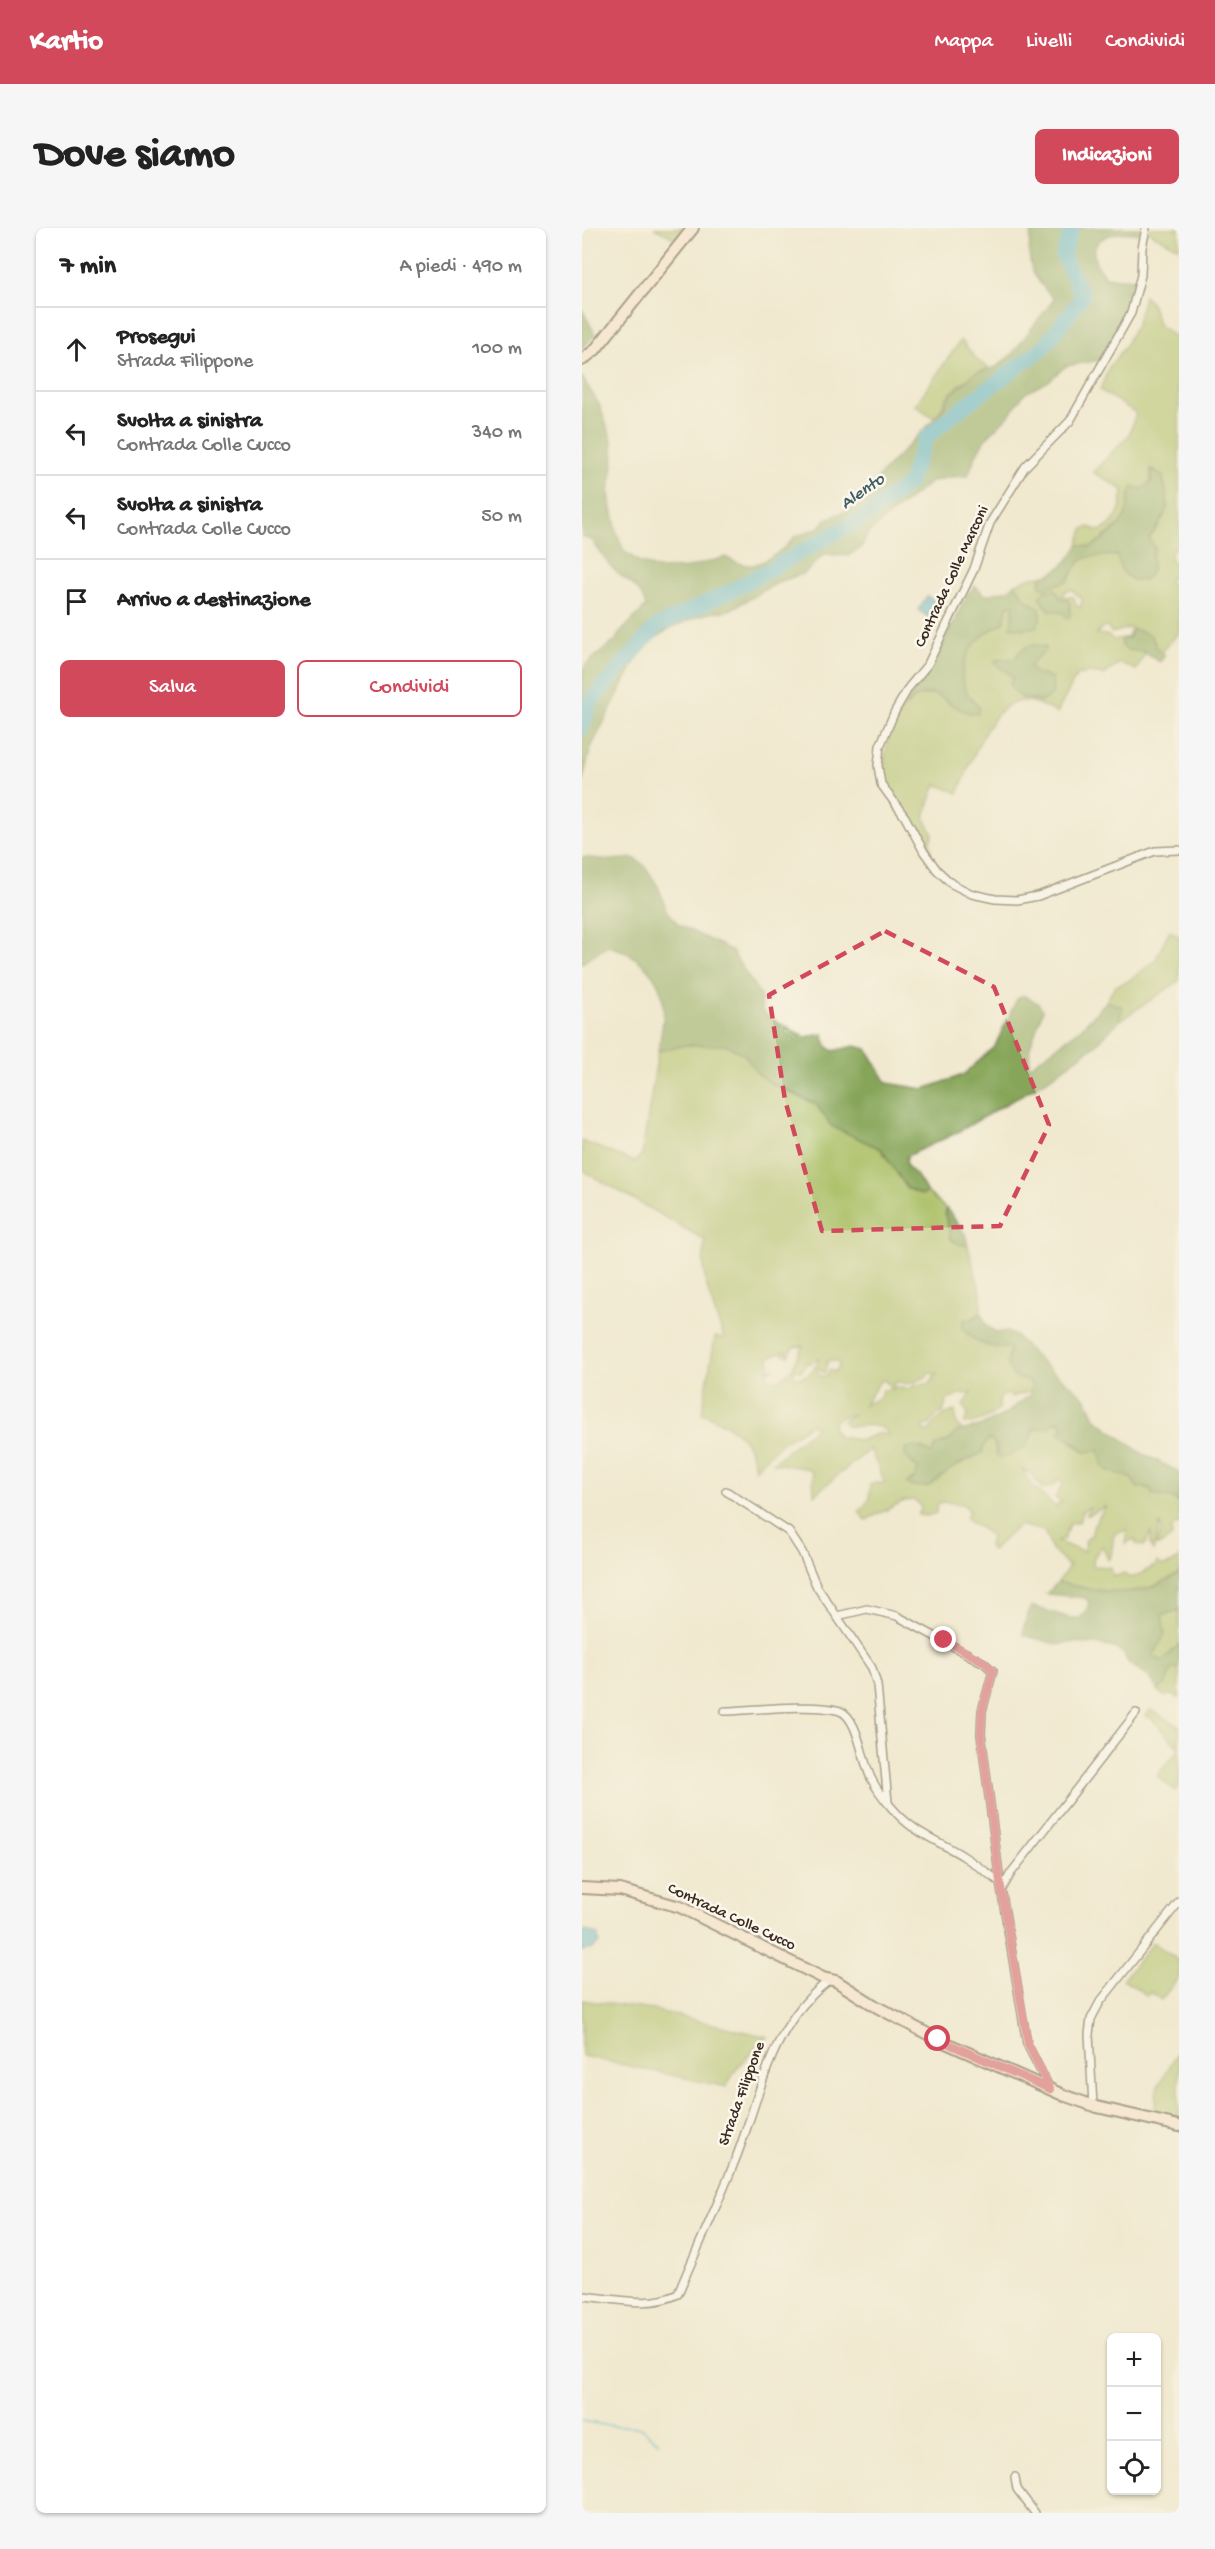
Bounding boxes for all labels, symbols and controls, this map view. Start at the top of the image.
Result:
text: Kartio [30,26,103,59]
text: Mappa [934,30,993,55]
text: Livelli [1026,30,1072,55]
text: Condividi [1105,30,1185,55]
button: Indicazioni [1035,129,1179,184]
text: Dove siamo [36,132,235,181]
text: 7 min [60,252,116,283]
text: A piedi · 490 m [399,256,522,279]
text: Prosegui [117,325,195,351]
icon: ahead [60,333,93,366]
text: 100 m [472,338,522,361]
text: Strada Filippone [117,351,253,374]
text: Svolta a sinistra [117,409,262,435]
icon: left [60,417,93,450]
text: 340 m [472,422,522,445]
text: Contrada Colle Cucco [117,435,291,458]
water label: Alento [837,469,890,515]
text: Svolta a sinistra [117,493,262,519]
icon: left [60,501,93,534]
street label: Contrada Colle Marconi [912,503,994,651]
text: 50 m [481,506,522,529]
text: Contrada Colle Cucco [117,519,291,542]
icon: arrive [60,585,93,618]
text: Arrivo a destinazione [117,588,311,614]
button: Salva [60,660,285,717]
button: Condividi [297,660,522,717]
route end [930,1626,956,1652]
street label: Contrada Colle Cucco [664,1880,798,1956]
route start [924,2025,950,2051]
street label: Strada Filippone [715,2039,771,2149]
map controls [1107,2333,1161,2495]
button: + [1107,2333,1161,2387]
button: − [1107,2387,1161,2441]
button: locate [1107,2441,1161,2495]

